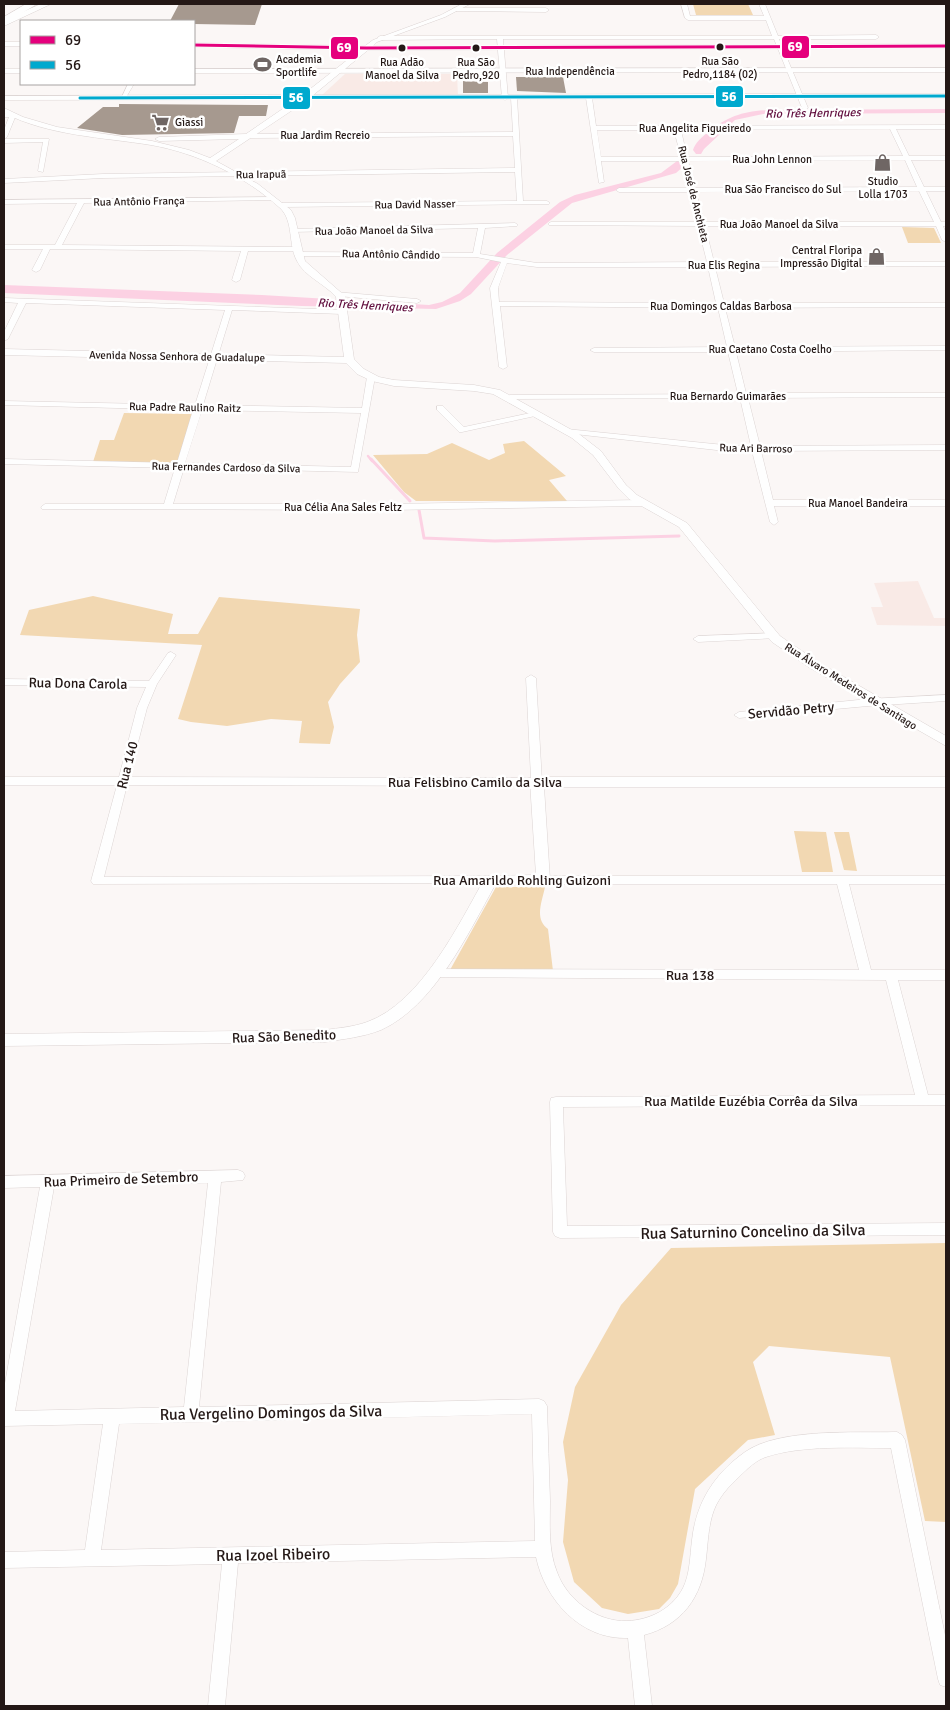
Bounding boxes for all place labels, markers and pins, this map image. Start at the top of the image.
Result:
marker: Rua São Pedro,1184 (02) [715,42,725,52]
marker: Rua Adão Manoel da Silva [397,43,407,53]
marker: Rua São Pedro,920 [471,43,481,53]
place label: Academia Sportlife [276,53,322,79]
sports icon: Academia Sportlife [252,55,272,75]
place label: Rua São Pedro,1184 (02) [682,55,758,81]
place label: Rua Adão Manoel da Silva [365,56,439,82]
place label: Rua São Pedro,920 [452,56,500,82]
supermarket icon: Giassi [151,112,171,132]
place label: Giassi [175,116,203,129]
shop icon: Studio Lolla 1703 [873,153,893,173]
place label: Studio Lolla 1703 [858,175,908,201]
place label: Central Floripa Impressão Digital [780,244,862,270]
shop icon: Central Floripa Impressão Digital [866,246,886,266]

